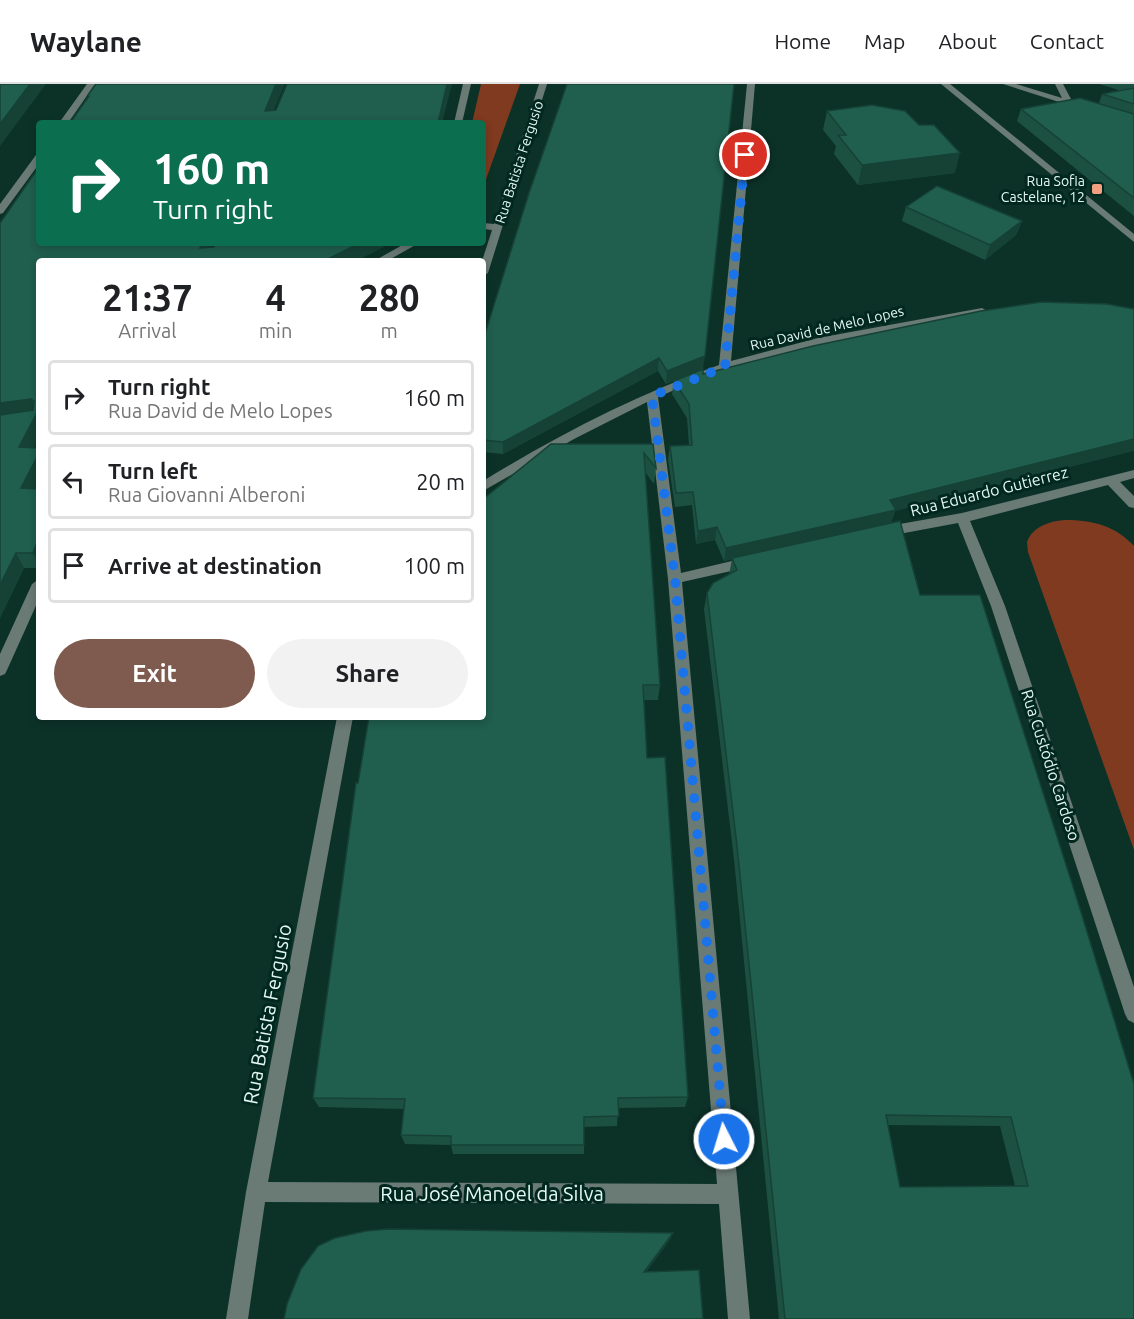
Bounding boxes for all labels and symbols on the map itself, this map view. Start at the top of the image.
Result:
street label: Rua Batista Fergusio [492,99,546,225]
pin [719,129,770,180]
place label: Rua Sofia Castelane, 12 [1001,173,1085,205]
marker: Rua Sofia Castelane, 12 [1090,182,1104,196]
street label: Rua David de Melo Lopes [749,303,905,353]
street label: Rua Eduardo Gutierrez [908,463,1070,519]
street label: Rua Custódio Cardoso [1018,687,1084,843]
street label: Rua Batista Fergusio [238,922,296,1106]
position arrow [692,1107,756,1171]
street label: Rua José Manoel da Silva [380,1182,604,1205]

